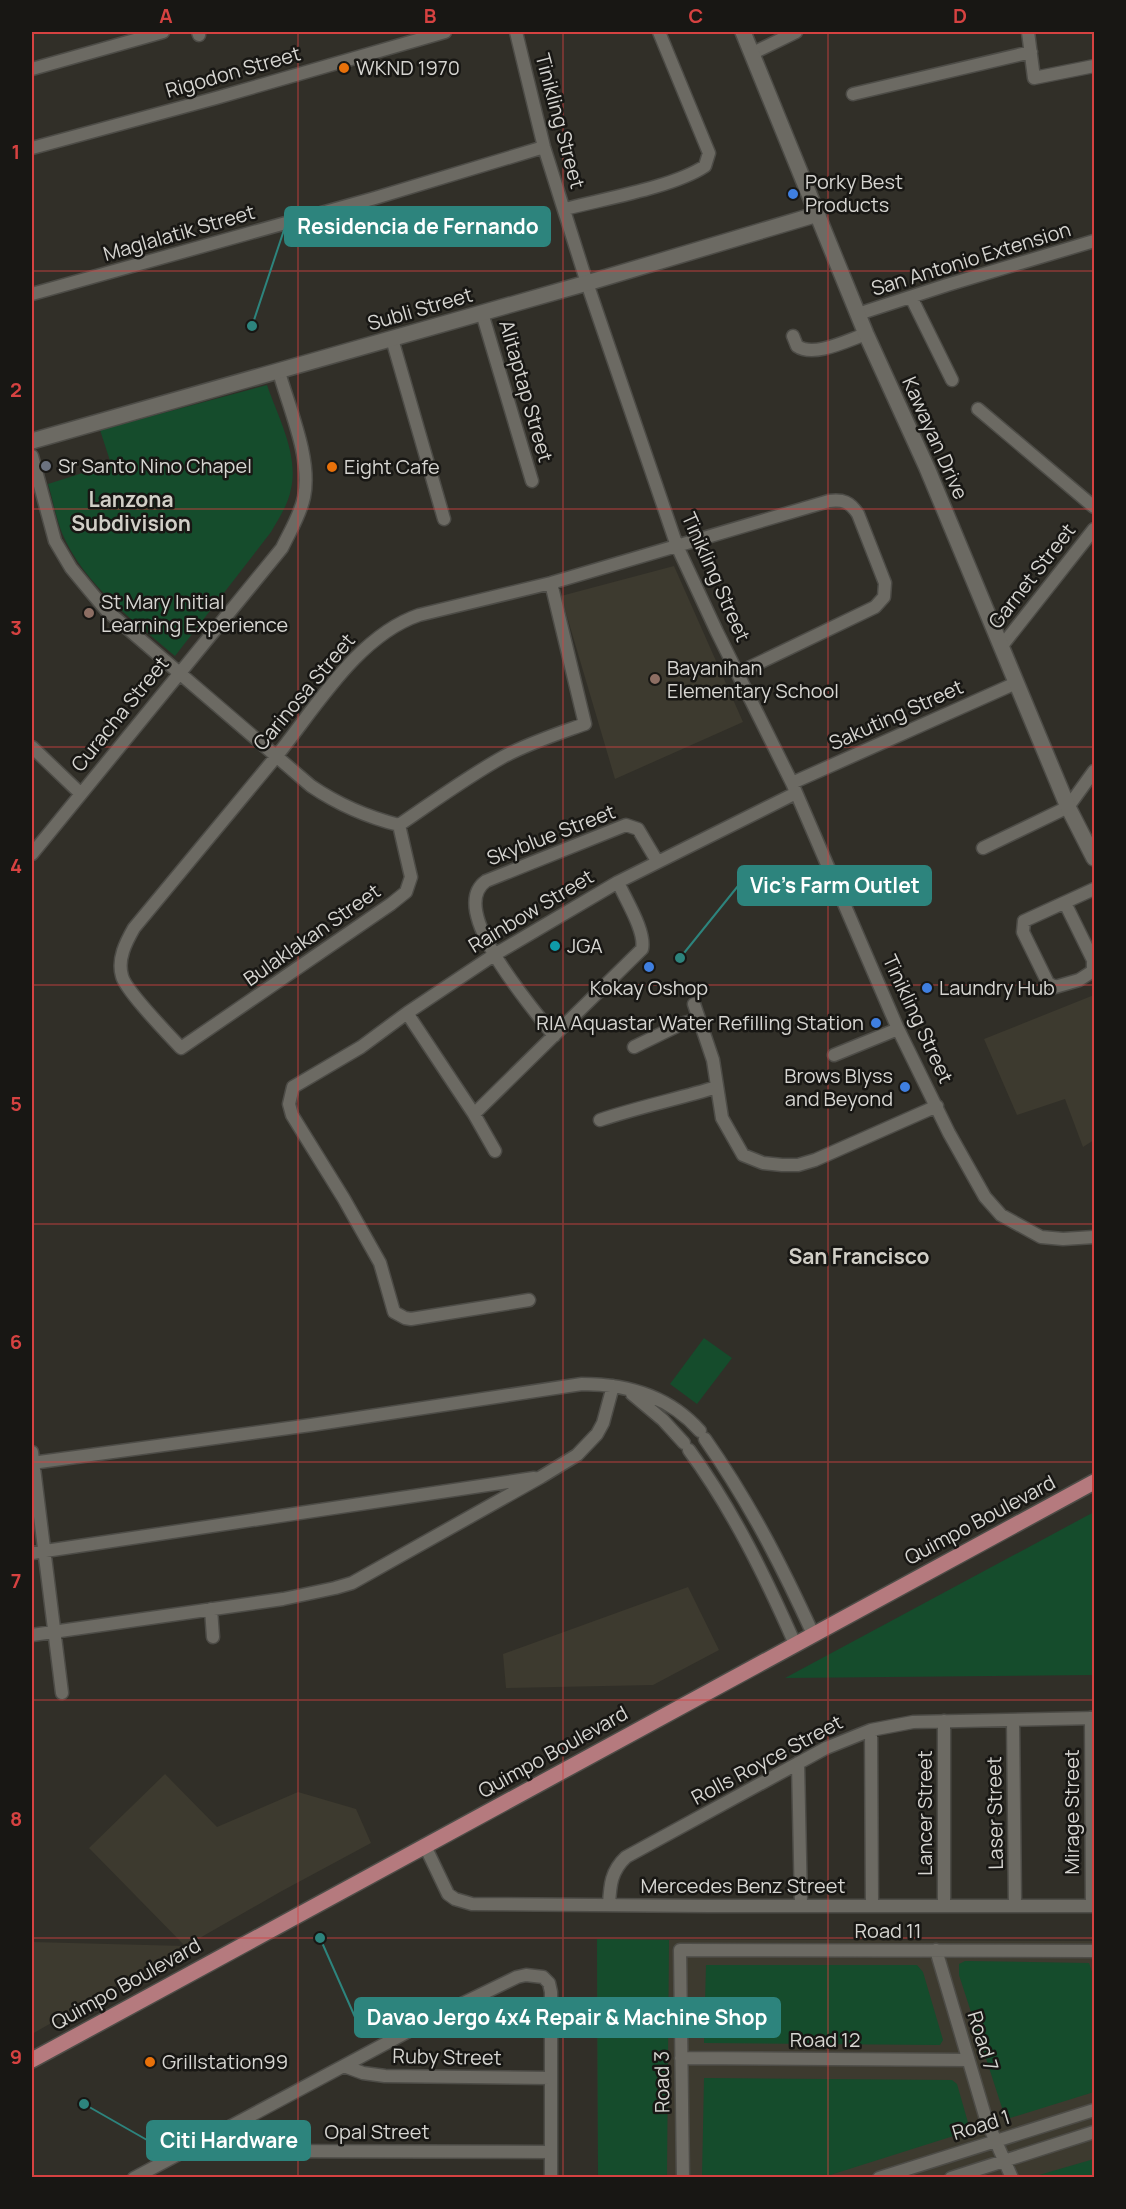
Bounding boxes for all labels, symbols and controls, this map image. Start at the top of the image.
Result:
text: A [159,2,173,29]
text: B [424,2,437,29]
text: C [689,2,703,29]
text: D [953,2,967,29]
street label: Rigodon Street [162,39,304,104]
street label: Tinikling Street [529,50,591,191]
place label: WKND 1970 [356,54,460,81]
marker: WKND 1970 [337,61,351,75]
text: 1 [12,138,20,165]
place label: Porky Best Products [805,168,903,218]
marker: Porky Best Products [786,187,800,201]
street label: Maglalatik Street [100,198,258,267]
callout: Residencia de Fernando [285,207,550,246]
text: Residencia de Fernando [297,212,539,240]
street label: San Antonio Extension [868,215,1074,302]
street label: Subli Street [364,281,476,336]
street label: Alitaptap Street [493,317,560,465]
street label: Kawayan Drive [896,372,975,503]
text: 2 [10,376,22,403]
place label: Sr Santo Nino Chapel [58,452,252,479]
place label: Eight Cafe [344,453,440,480]
marker: Sr Santo Nino Chapel [39,459,53,473]
marker: Eight Cafe [325,460,339,474]
district label: Lanzona Subdivision [71,485,191,537]
street label: Tinikling Street [676,508,757,646]
street label: Garnet Street [982,517,1081,634]
place label: St Mary Initial Learning Experience [101,588,288,638]
marker: St Mary Initial Learning Experience [82,606,96,620]
text: 3 [10,614,22,641]
street label: Carinosa Street [247,627,361,756]
street label: Curacha Street [65,650,174,777]
place label: Bayanihan Elementary School [667,654,839,704]
marker: Bayanihan Elementary School [648,672,662,686]
street label: Sakuting Street [824,673,967,756]
street label: Skyblue Street [483,798,619,871]
text: 4 [10,852,22,879]
street label: Rainbow Street [463,863,598,959]
callout: Vic's Farm Outlet [738,866,931,905]
text: Vic's Farm Outlet [750,871,920,899]
street label: Bulaklakan Street [238,877,386,992]
place label: JGA [567,932,603,959]
marker: JGA [548,939,562,953]
street label: Tinikling Street [877,950,960,1087]
marker: Kokay Oshop [642,960,656,974]
place label: Kokay Oshop [590,974,708,1001]
place label: Laundry Hub [939,974,1055,1001]
marker: Laundry Hub [920,981,934,995]
place label: RIA Aquastar Water Refilling Station [536,1009,864,1036]
marker: RIA Aquastar Water Refilling Station [869,1016,883,1030]
place label: Brows Blyss and Beyond [784,1062,893,1112]
marker: Brows Blyss and Beyond [898,1080,912,1094]
text: 5 [10,1090,22,1117]
district label: San Francisco [788,1242,930,1270]
text: 6 [10,1328,22,1355]
street label: Quimpo Boulevard [900,1468,1060,1571]
text: 7 [11,1567,21,1594]
street label: Quimpo Boulevard [473,1699,632,1804]
street label: Rolls Royce Street [686,1708,847,1811]
street label: Mirage Street [1058,1749,1085,1875]
street label: Lancer Street [911,1750,938,1876]
street label: Laser Street [980,1756,1009,1870]
text: 8 [10,1805,22,1832]
street label: Mercedes Benz Street [641,1872,845,1899]
street label: Road 11 [855,1917,922,1944]
street label: Quimpo Boulevard [46,1931,205,2036]
callout: Davao Jergo 4x4 Repair & Machine Shop [355,1998,780,2037]
text: Davao Jergo 4x4 Repair & Machine Shop [367,2003,767,2031]
street label: Road 7 [962,2008,1005,2074]
street label: Road 12 [790,2026,860,2053]
street label: Ruby Street [392,2042,502,2071]
text: 9 [10,2043,22,2070]
place label: Grillstation99 [162,2048,288,2075]
street label: Road 3 [647,2051,676,2113]
marker: Grillstation99 [143,2055,157,2069]
street label: Road 1 [949,2103,1013,2146]
street label: Opal Street [325,2118,429,2145]
callout: Citi Hardware [147,2121,310,2160]
text: Citi Hardware [160,2126,298,2154]

